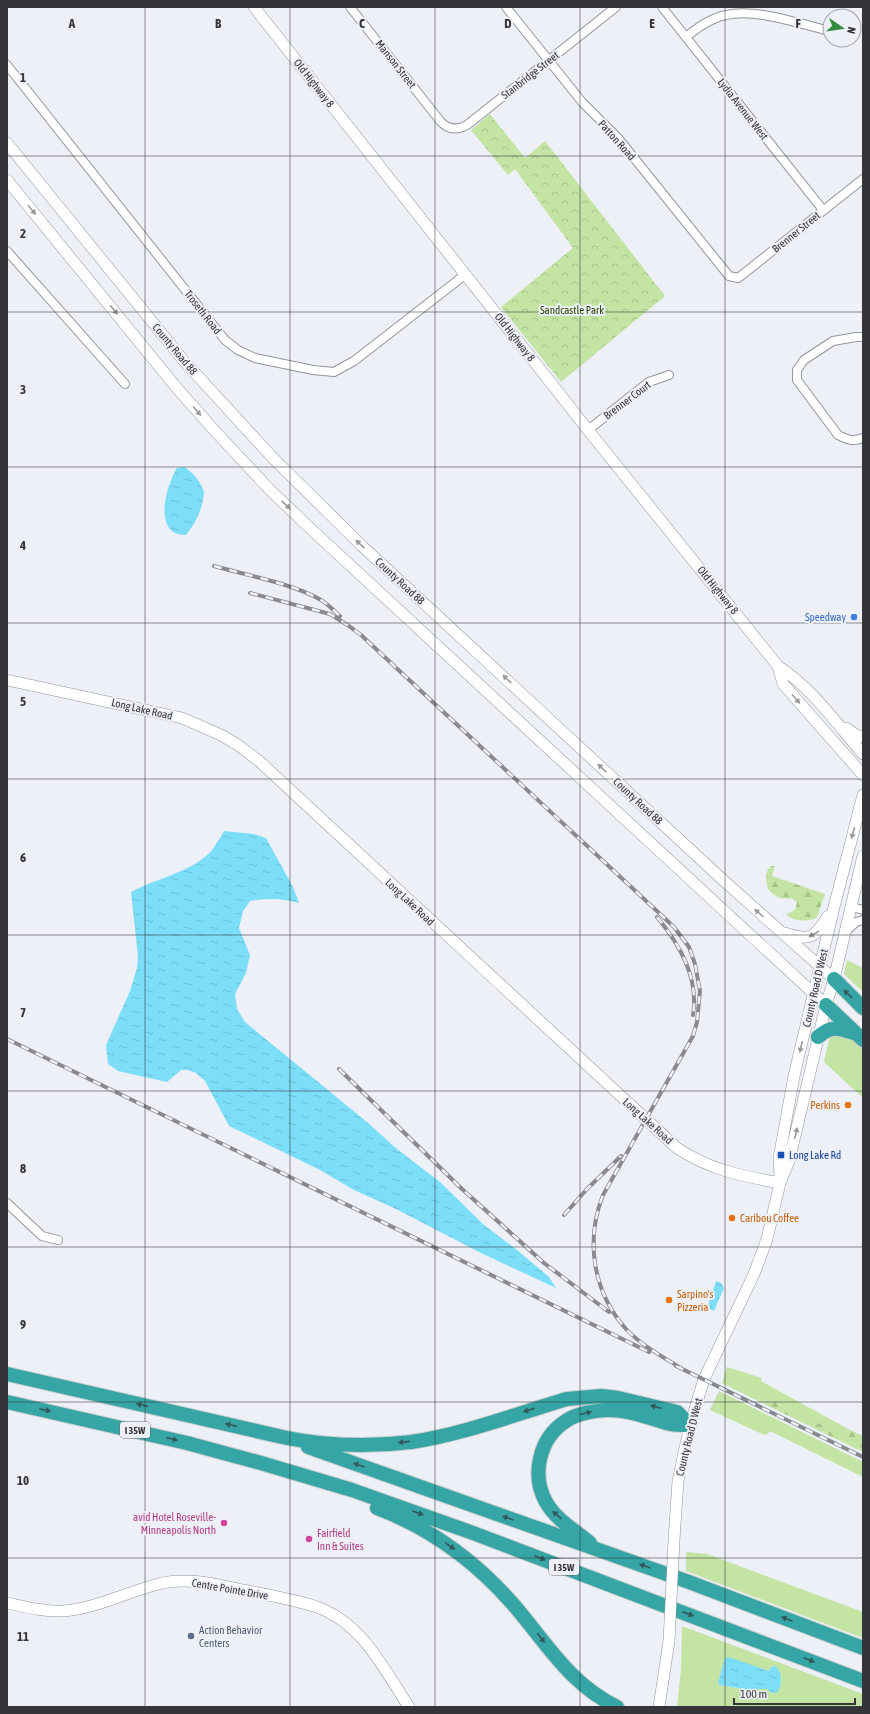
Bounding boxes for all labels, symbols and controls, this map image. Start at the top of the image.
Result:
north arrow [822,8,862,48]
text: A [68,16,76,31]
text: B [215,16,222,31]
text: C [359,16,365,31]
text: D [504,16,512,31]
text: E [649,16,655,31]
text: F [795,16,801,31]
text: N [845,26,858,35]
street label: Manson Street [373,38,419,90]
street label: Stanbridge Street [499,49,561,101]
street label: Old Highway 8 [292,57,336,109]
text: 1 [20,70,26,85]
street label: Lydia Avenue West [715,76,771,142]
street label: Patton Road [596,118,638,162]
one-way arrow [27,204,36,215]
street label: Brenner Street [770,209,822,255]
text: 2 [20,226,26,241]
street label: Troseth Road [182,288,224,336]
park label: Sandcastle Park [540,304,604,316]
one-way arrow [110,305,119,316]
street label: Old Highway 8 [493,311,537,363]
street label: County Road 88 [150,321,200,377]
street label: Brenner Court [601,378,653,422]
text: 3 [20,382,26,397]
one-way arrow [192,405,201,416]
one-way arrow [281,500,291,510]
text: 4 [19,538,26,553]
one-way arrow [355,539,365,548]
street label: County Road 88 [373,555,427,607]
street label: Old Highway 8 [695,564,741,616]
place label: Speedway [805,611,846,623]
marker: Speedway [849,612,859,622]
one-way arrow [501,675,512,684]
text: 5 [20,694,26,709]
one-way arrow [792,694,801,705]
street label: Long Lake Road [110,696,174,722]
one-way arrow [597,763,607,773]
street label: County Road 88 [611,775,665,827]
one-way arrow [850,827,856,839]
text: 6 [20,850,26,865]
street label: Long Lake Road [383,876,437,928]
one-way arrow [754,908,765,917]
one-way arrow [808,930,820,937]
street label: County Road D West [800,948,830,1028]
one-way arrow [843,989,853,998]
text: 7 [20,1005,26,1020]
one-way arrow [798,1041,804,1053]
street label: Long Lake Road [621,1096,675,1146]
place label: Perkins [810,1099,840,1111]
marker: Perkins [843,1100,853,1110]
one-way arrow [793,1126,799,1138]
place label: Long Lake Rd [789,1149,841,1161]
marker: Long Lake Rd [776,1150,786,1160]
text: 8 [20,1161,26,1176]
place label: Caribou Coffee [740,1212,799,1224]
marker: Caribou Coffee [727,1213,737,1223]
place label: Sarpino's Pizzeria [677,1288,714,1313]
marker: Sarpino's Pizzeria [664,1295,674,1305]
text: 9 [20,1317,26,1332]
street label: County Road D West [674,1397,704,1477]
one-way arrow [136,1401,148,1407]
one-way arrow [650,1404,662,1410]
one-way arrow [523,1407,535,1413]
one-way arrow [39,1408,51,1414]
one-way arrow [579,1410,592,1416]
one-way arrow [225,1421,237,1427]
road number: I 35W [120,1422,150,1438]
one-way arrow [166,1436,178,1442]
one-way arrow [398,1439,410,1446]
one-way arrow [352,1462,364,1468]
text: 10 [17,1473,29,1488]
one-way arrow [413,1510,425,1516]
one-way arrow [552,1510,562,1520]
place label: avid Hotel Roseville- Minneapolis North [133,1511,216,1536]
one-way arrow [501,1514,513,1520]
marker: avid Hotel Roseville- Minneapolis North [219,1518,229,1528]
place label: Fairfield Inn & Suites [317,1527,364,1552]
marker: Fairfield Inn & Suites [304,1534,314,1544]
one-way arrow [444,1542,455,1550]
one-way arrow [534,1556,546,1562]
road number: I 35W [549,1559,579,1575]
one-way arrow [639,1563,651,1569]
street label: Centre Pointe Drive [191,1576,269,1602]
one-way arrow [682,1612,694,1618]
one-way arrow [781,1615,793,1621]
place label: Action Behavior Centers [199,1624,263,1649]
text: 11 [17,1629,29,1644]
marker: Action Behavior Centers [186,1631,196,1641]
one-way arrow [536,1633,545,1644]
one-way arrow [804,1658,816,1664]
scale bar [734,1680,855,1706]
text: 100 m [740,1687,767,1701]

